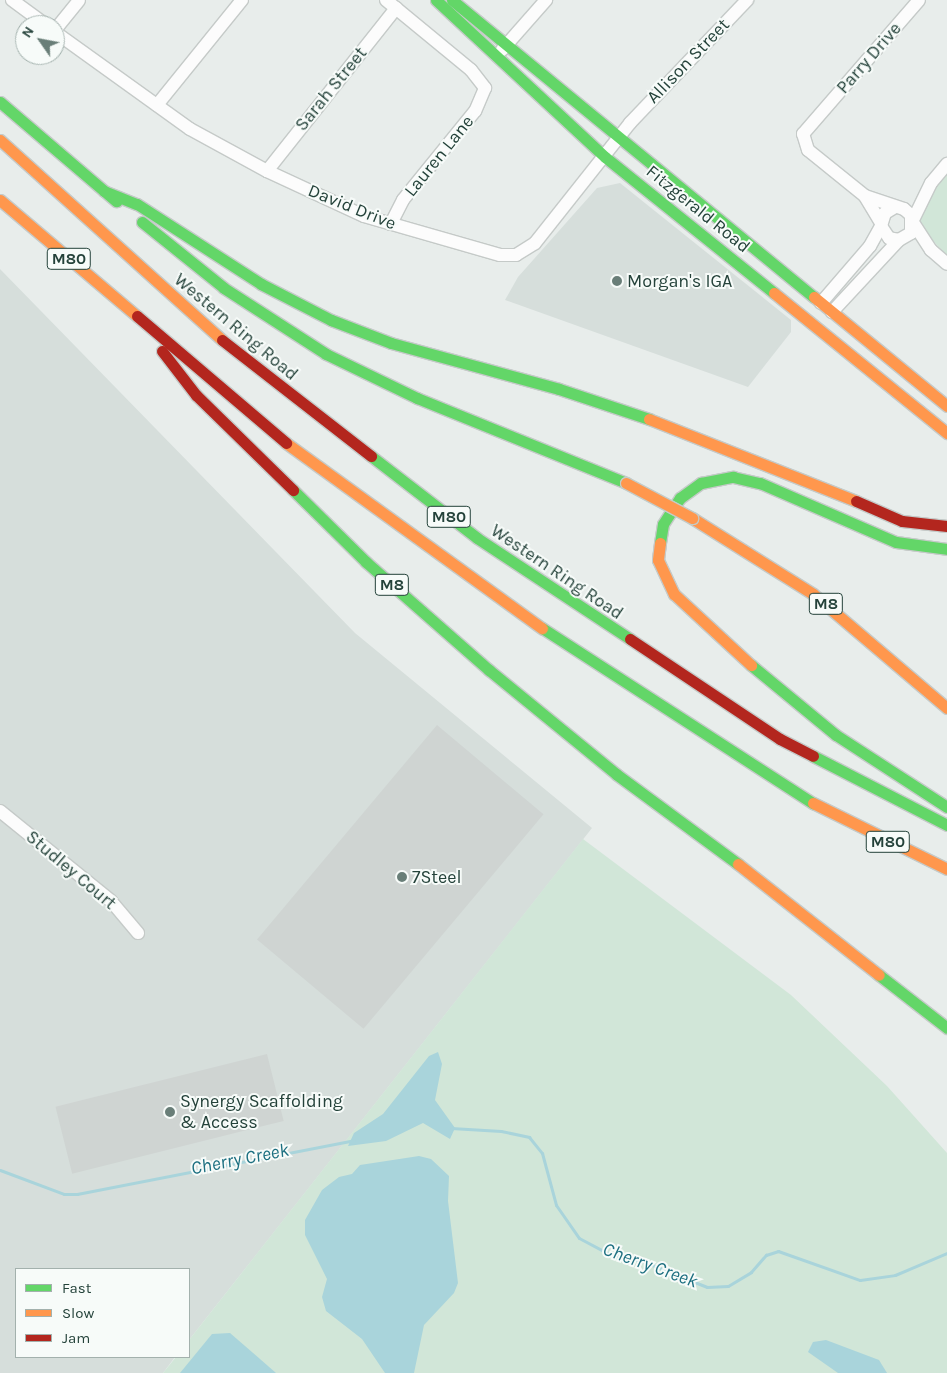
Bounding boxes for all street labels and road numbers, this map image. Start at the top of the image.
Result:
street label: Allison Street [642,14,734,108]
street label: Parry Drive [832,18,906,98]
street label: Sarah Street [291,43,371,135]
street label: Lauren Lane [400,111,478,201]
street label: Fitzgerald Road [642,161,754,257]
street label: David Drive [305,180,399,234]
road number: M80 [46,245,92,272]
street label: Western Ring Road [170,269,302,385]
road number: M80 [426,504,472,530]
street label: Western Ring Road [487,520,627,624]
road number: M8 [374,572,410,598]
road number: M8 [808,590,844,618]
street label: Studley Court [21,826,121,914]
road number: M80 [866,829,910,856]

